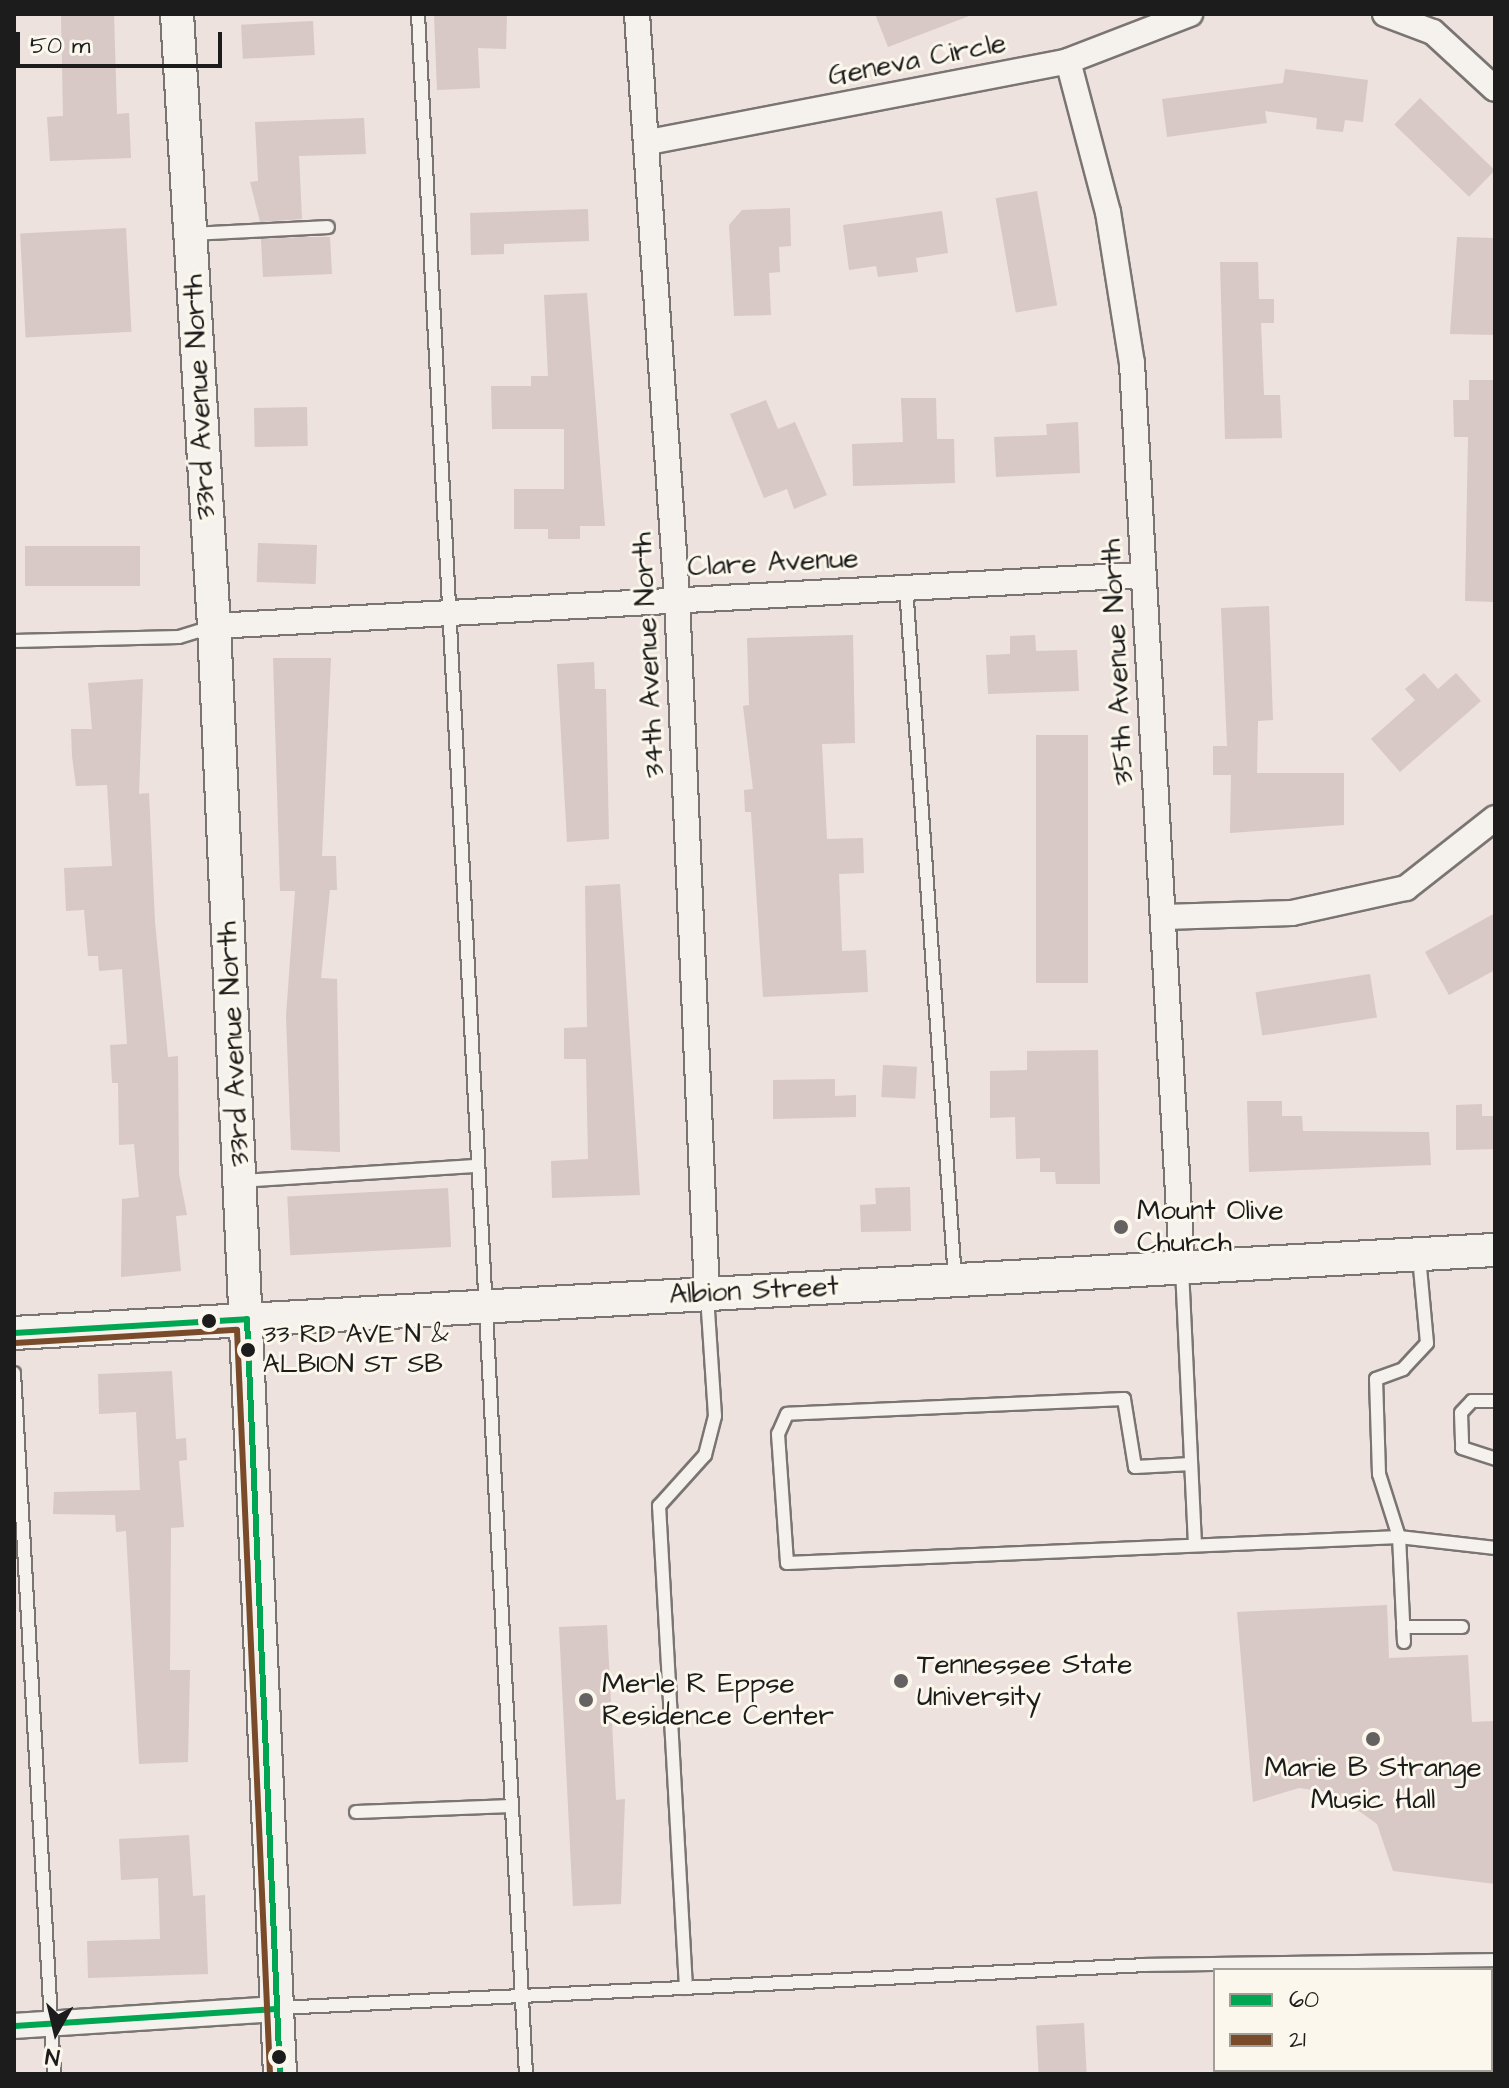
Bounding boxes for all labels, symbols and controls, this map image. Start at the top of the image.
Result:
scale bar [20,16,226,66]
street label: Geneva Circle [825,26,1009,94]
text: 50 m [30,29,90,63]
street label: 33rd Avenue North [177,273,223,521]
street label: 34th Avenue North [626,531,672,779]
street label: 35th Avenue North [1095,538,1141,786]
street label: Clare Avenue [687,542,859,584]
street label: 33rd Avenue North [211,920,257,1168]
place label: Mount Olive Church [1137,1194,1284,1260]
marker: Mount Olive Church [1112,1218,1130,1236]
street label: Albion Street [668,1270,840,1312]
unlabelled marker [201,1313,217,1329]
place label: 33 RD AVE N & ALBION ST SB [263,1319,449,1380]
marker: 33 RD AVE N & ALBION ST SB [240,1342,256,1358]
place label: Tennessee State University [917,1648,1132,1714]
place label: Merle R Eppse Residence Center [602,1667,834,1733]
marker: Tennessee State University [892,1672,910,1690]
marker: Merle R Eppse Residence Center [577,1691,595,1709]
marker: Marie B Strange Music Hall [1364,1730,1382,1748]
place label: Marie B Strange Music Hall [1264,1751,1482,1817]
legend [1213,1968,1493,2072]
text: 60 [1289,1983,1319,2017]
north arrow [16,1992,96,2072]
text: 21 [1289,2023,1306,2057]
text: N [44,2040,62,2073]
unlabelled marker [271,2049,287,2065]

